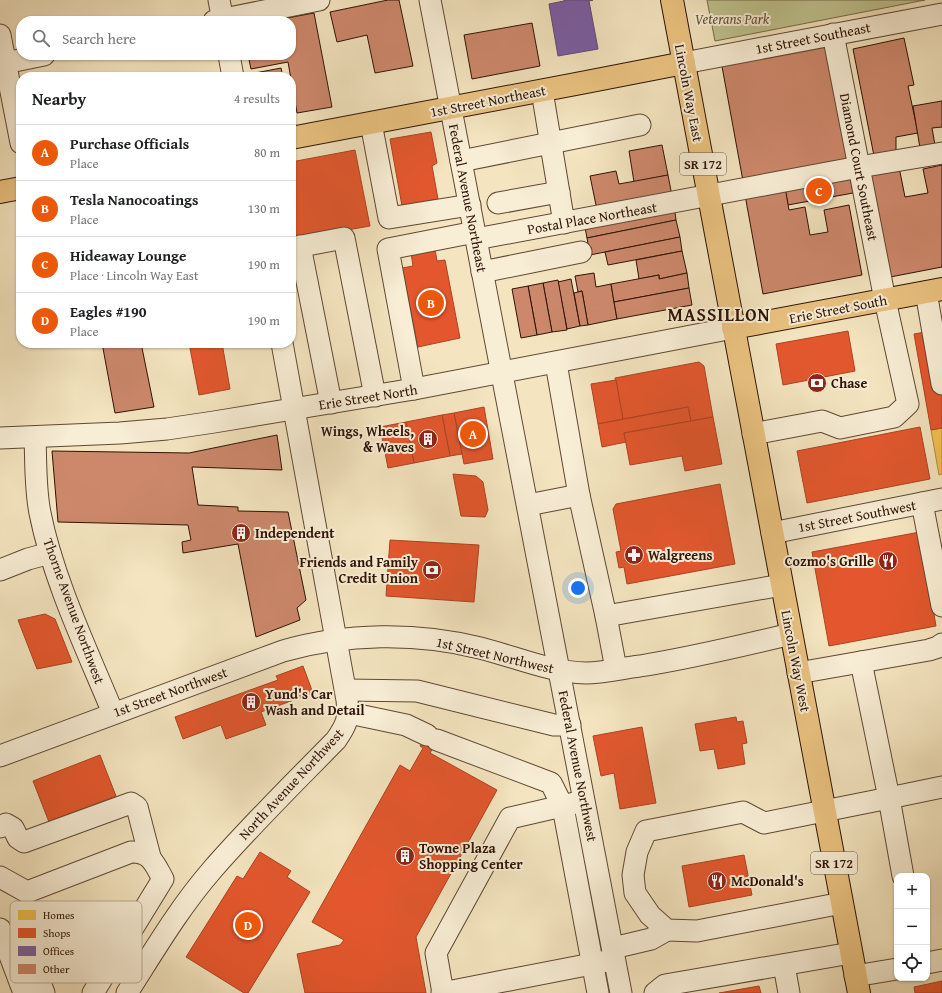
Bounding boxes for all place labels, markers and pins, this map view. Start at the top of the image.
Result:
pin: C [806,176,832,206]
pin: B [418,288,444,318]
bank icon: Chase [806,372,828,394]
place label: Chase [831,373,867,393]
pin: A [460,419,486,449]
place label: Wings, Wheels, & Waves [321,421,414,457]
building icon: Wings, Wheels, & Waves [417,428,439,450]
building icon: Independent [230,522,252,544]
place label: Independent [255,523,335,543]
pharmacy icon: Walgreens [623,544,645,566]
place label: Walgreens [648,545,713,565]
restaurant icon: Cozmo's Grille [877,550,899,572]
place label: Cozmo's Grille [785,551,874,571]
place label: Friends and Family Credit Union [299,552,419,588]
bank icon: Friends and Family Credit Union [421,559,443,581]
place label: Yund's Car Wash and Detail [265,684,365,720]
building icon: Yund's Car Wash and Detail [240,691,262,713]
place label: Towne Plaza Shopping Center [419,838,523,874]
building icon: Towne Plaza Shopping Center [394,845,416,867]
restaurant icon: McDonald's [706,870,728,892]
place label: McDonald's [731,871,804,891]
pin: D [235,910,261,940]

